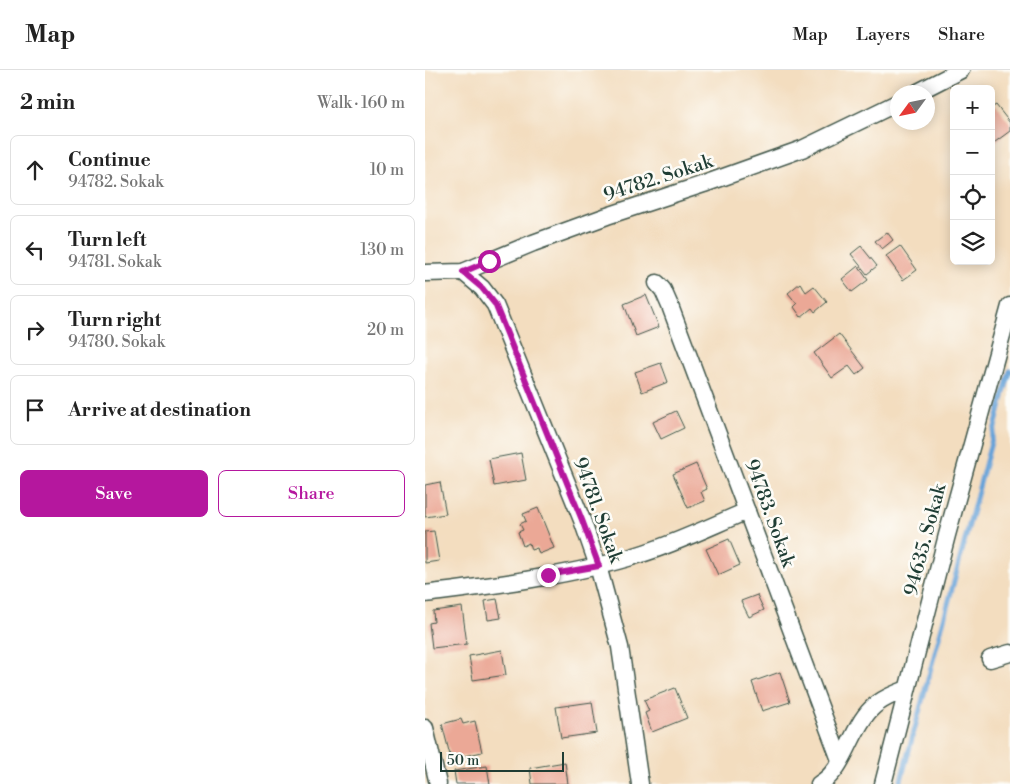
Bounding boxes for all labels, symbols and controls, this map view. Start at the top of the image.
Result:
text: Map [25,20,75,50]
text: Map [793,23,828,46]
text: Layers [856,23,910,46]
text: Share [938,23,985,46]
north arrow [890,85,935,130]
map controls [950,85,995,265]
button: + [950,85,995,130]
text: 2 min [20,90,75,116]
text: Walk · 160 m [317,93,405,113]
button: − [950,130,995,175]
text: Continue [68,148,151,172]
street label: 94782. Sokak [600,149,717,207]
icon: ahead [21,156,49,184]
text: 10 m [370,160,404,180]
text: 94782. Sokak [68,172,164,192]
button: locate [950,175,995,220]
button: layers [950,220,995,265]
text: Turn left [68,228,147,252]
icon: left [21,236,49,264]
text: 130 m [360,240,404,260]
route start [478,250,501,273]
text: 94781. Sokak [68,252,161,272]
text: Turn right [68,308,161,332]
icon: right [21,316,49,344]
text: 20 m [367,320,404,340]
text: 94780. Sokak [68,332,165,352]
icon: arrive [21,396,49,424]
text: Arrive at destination [68,398,251,422]
street label: 94781. Sokak [568,454,629,567]
street label: 94783. Sokak [739,456,801,571]
button: Save [20,470,208,517]
button: Share [218,470,405,517]
street label: 94635. Sokak [899,480,952,599]
route end [537,564,560,587]
scale bar [440,749,564,772]
text: 50 m [447,752,479,770]

